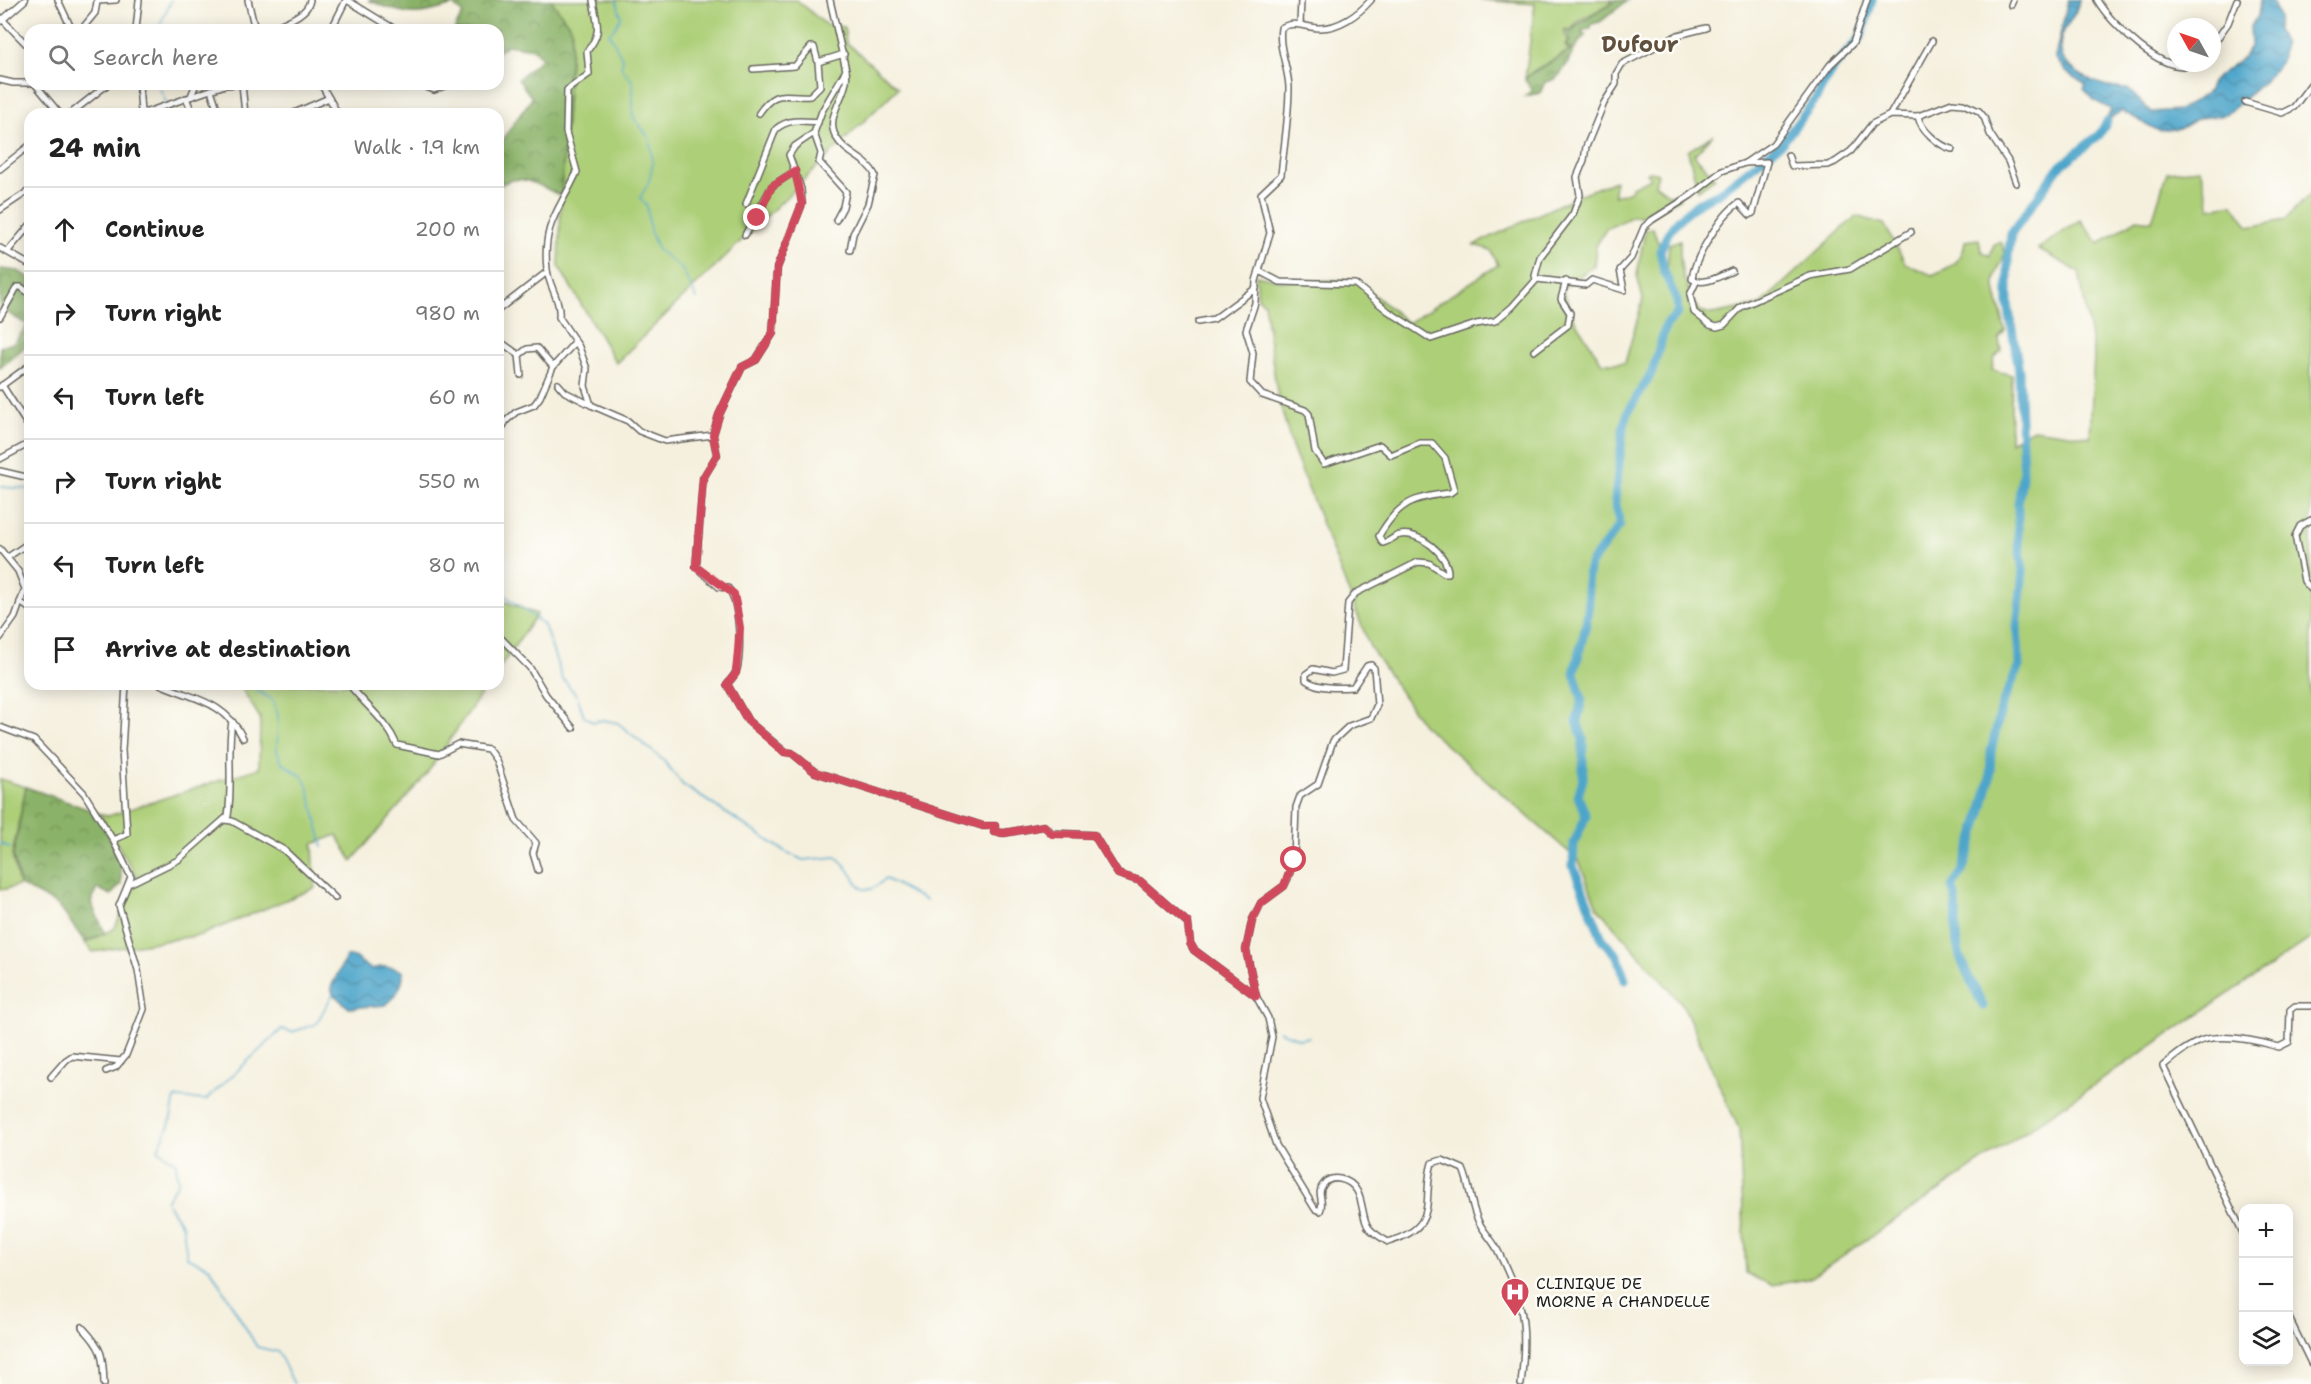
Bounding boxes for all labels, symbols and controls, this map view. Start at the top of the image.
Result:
north arrow [2167,18,2221,72]
search box [24,24,504,90]
district label: Dufour [1601,30,1679,59]
icon: search [45,41,78,74]
text: Search here [93,43,219,72]
text: 24 min [48,130,141,165]
text: Walk · 1.9 km [354,134,480,160]
route end [743,204,769,230]
icon: ahead [48,213,81,246]
text: Continue [105,215,205,244]
text: 200 m [415,216,480,242]
icon: right [48,297,81,330]
text: Turn right [105,299,222,328]
text: 980 m [415,300,480,326]
icon: left [48,381,81,414]
text: Turn left [105,383,204,412]
text: 60 m [428,384,480,410]
icon: right [48,465,81,498]
text: Turn right [105,467,222,496]
text: 550 m [418,468,480,494]
icon: left [48,549,81,582]
text: Turn left [105,551,204,580]
text: 80 m [428,552,480,578]
icon: arrive [48,633,81,666]
text: Arrive at destination [105,635,351,664]
route start [1280,846,1306,872]
map controls [2239,1204,2293,1366]
button: + [2239,1204,2293,1258]
button: − [2239,1258,2293,1312]
place label: CLINIQUE DE MORNE A CHANDELLE [1536,1273,1710,1312]
hospital icon: CLINIQUE DE MORNE A CHANDELLE [1499,1276,1531,1318]
button: layers [2239,1312,2293,1366]

